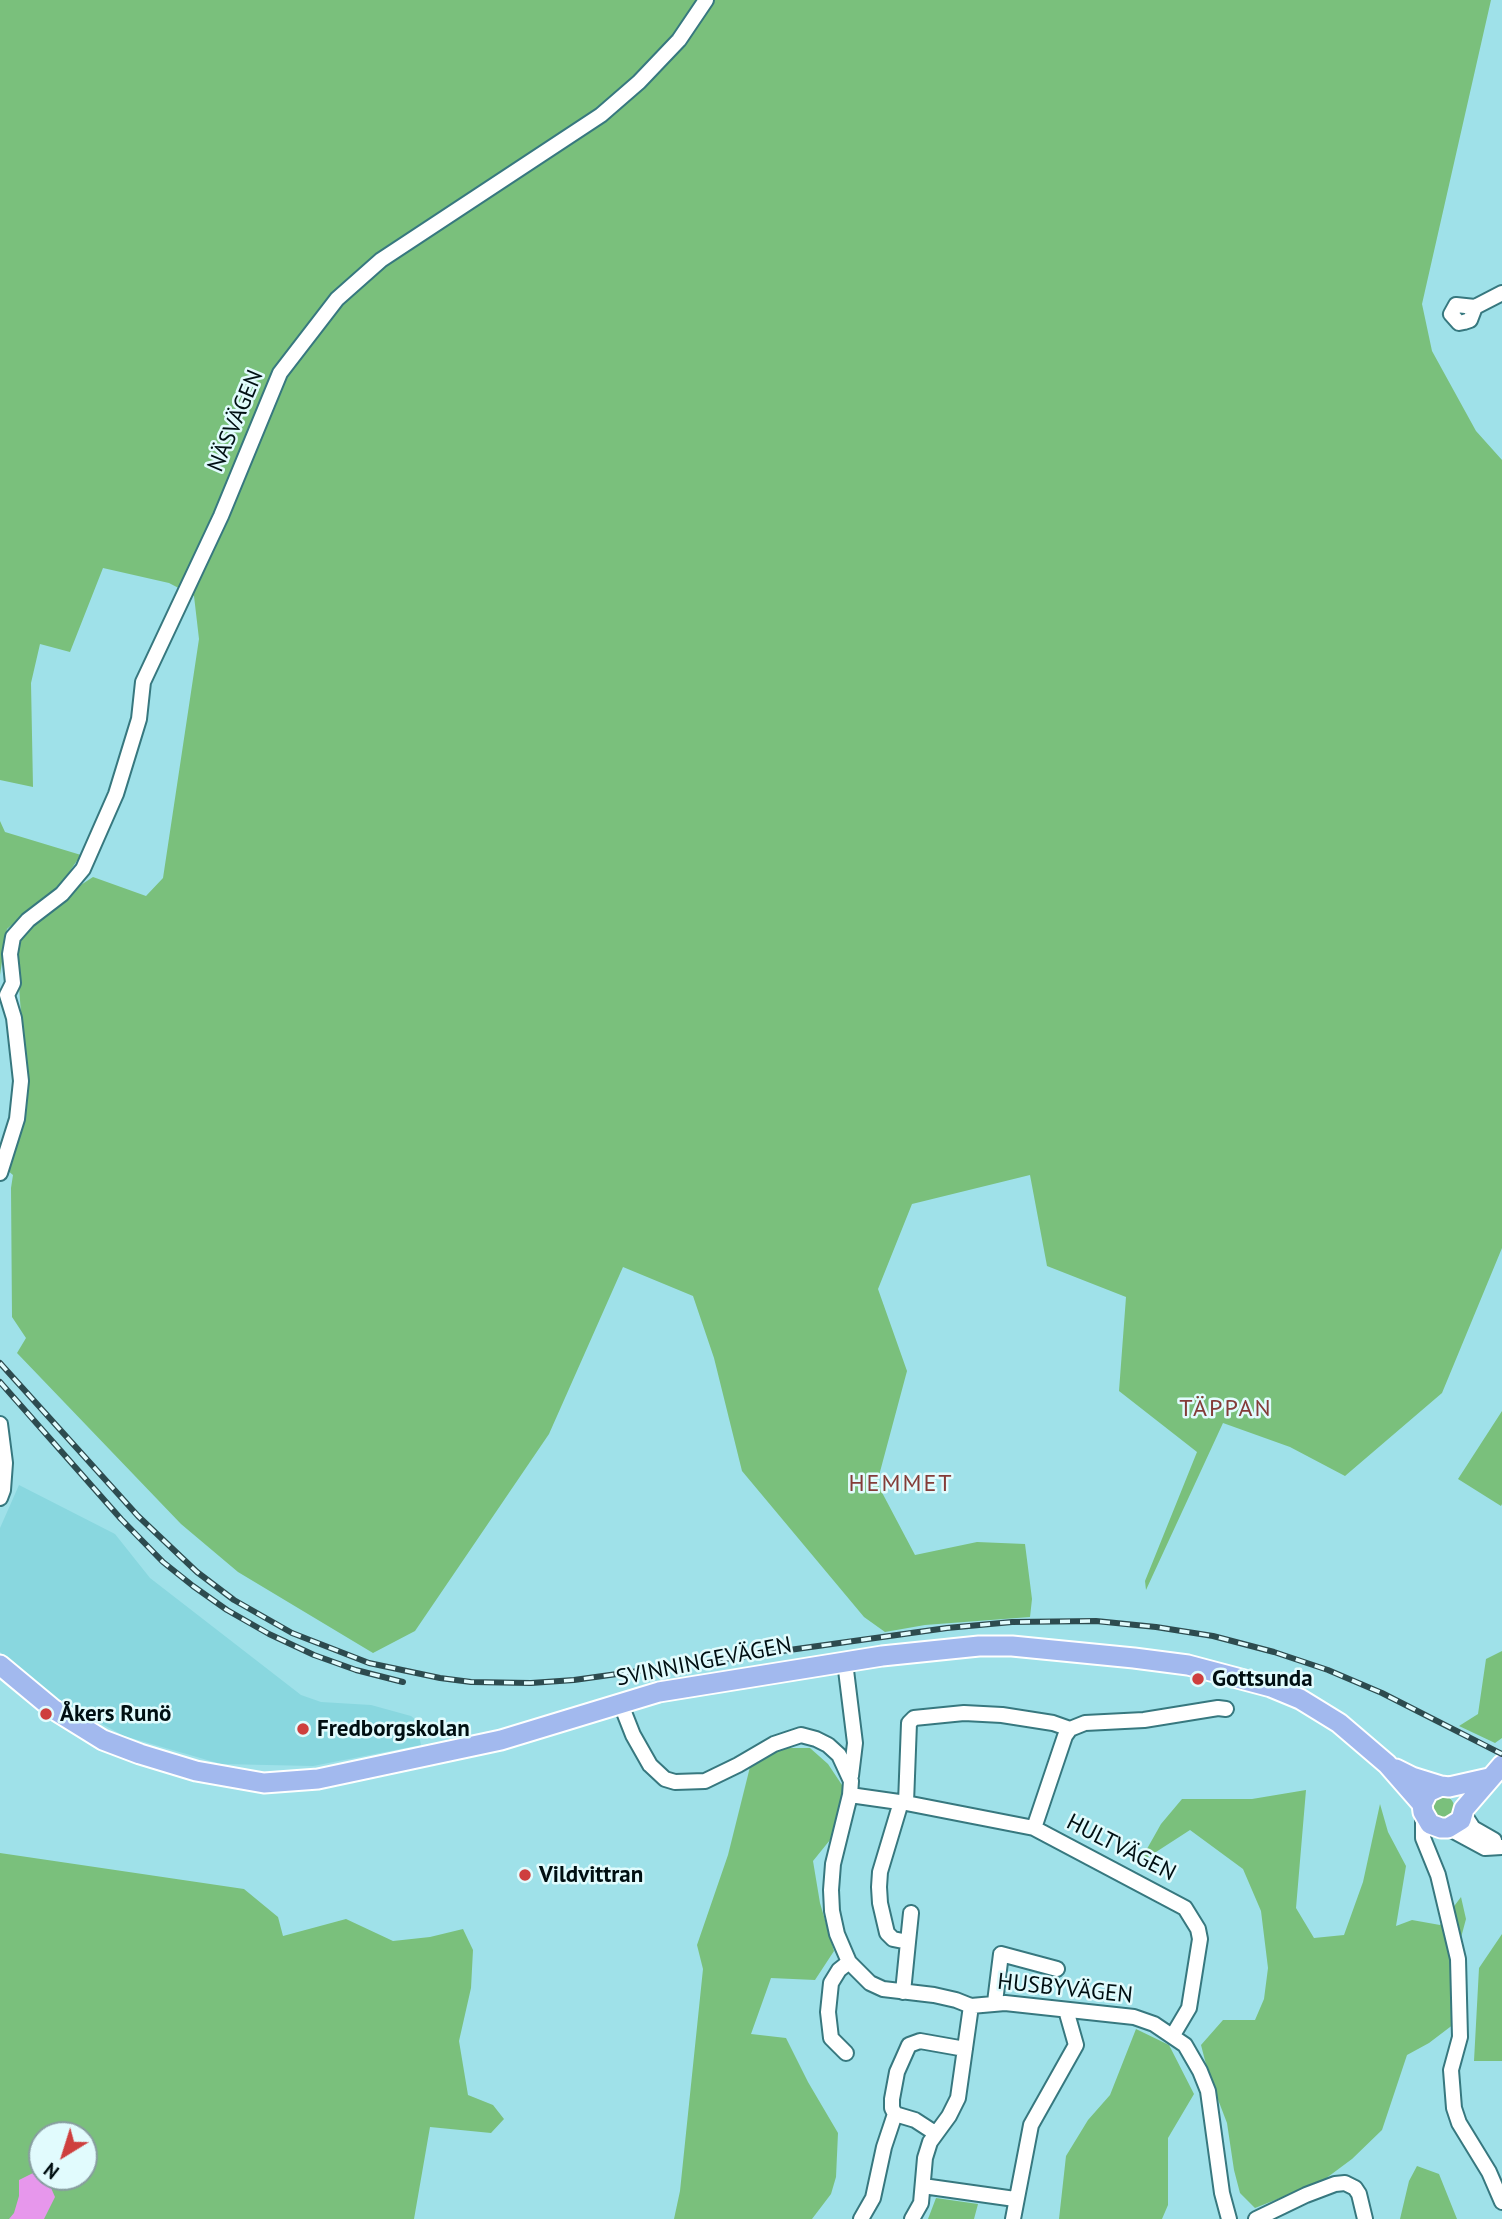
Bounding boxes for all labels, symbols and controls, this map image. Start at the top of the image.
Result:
street label: NÄSVÄGEN [202,366,270,476]
district label: TÄPPAN [1180,1395,1272,1423]
district label: HEMMET [849,1470,953,1498]
street label: SVINNINGEVÄGEN [614,1631,794,1693]
place label: Gottsunda [1212,1665,1313,1693]
marker: Gottsunda [1190,1671,1206,1687]
place label: Åkers Runö [60,1700,171,1728]
marker: Åkers Runö [38,1706,54,1722]
place label: Fredborgskolan [317,1715,470,1743]
marker: Fredborgskolan [295,1721,311,1737]
street label: HULTVÄGEN [1062,1809,1180,1887]
place label: Vildvittran [539,1861,643,1889]
marker: Vildvittran [517,1867,533,1883]
street label: HUSBYVÄGEN [996,1968,1134,2010]
north arrow [28,2121,98,2191]
text: N [39,2158,64,2184]

